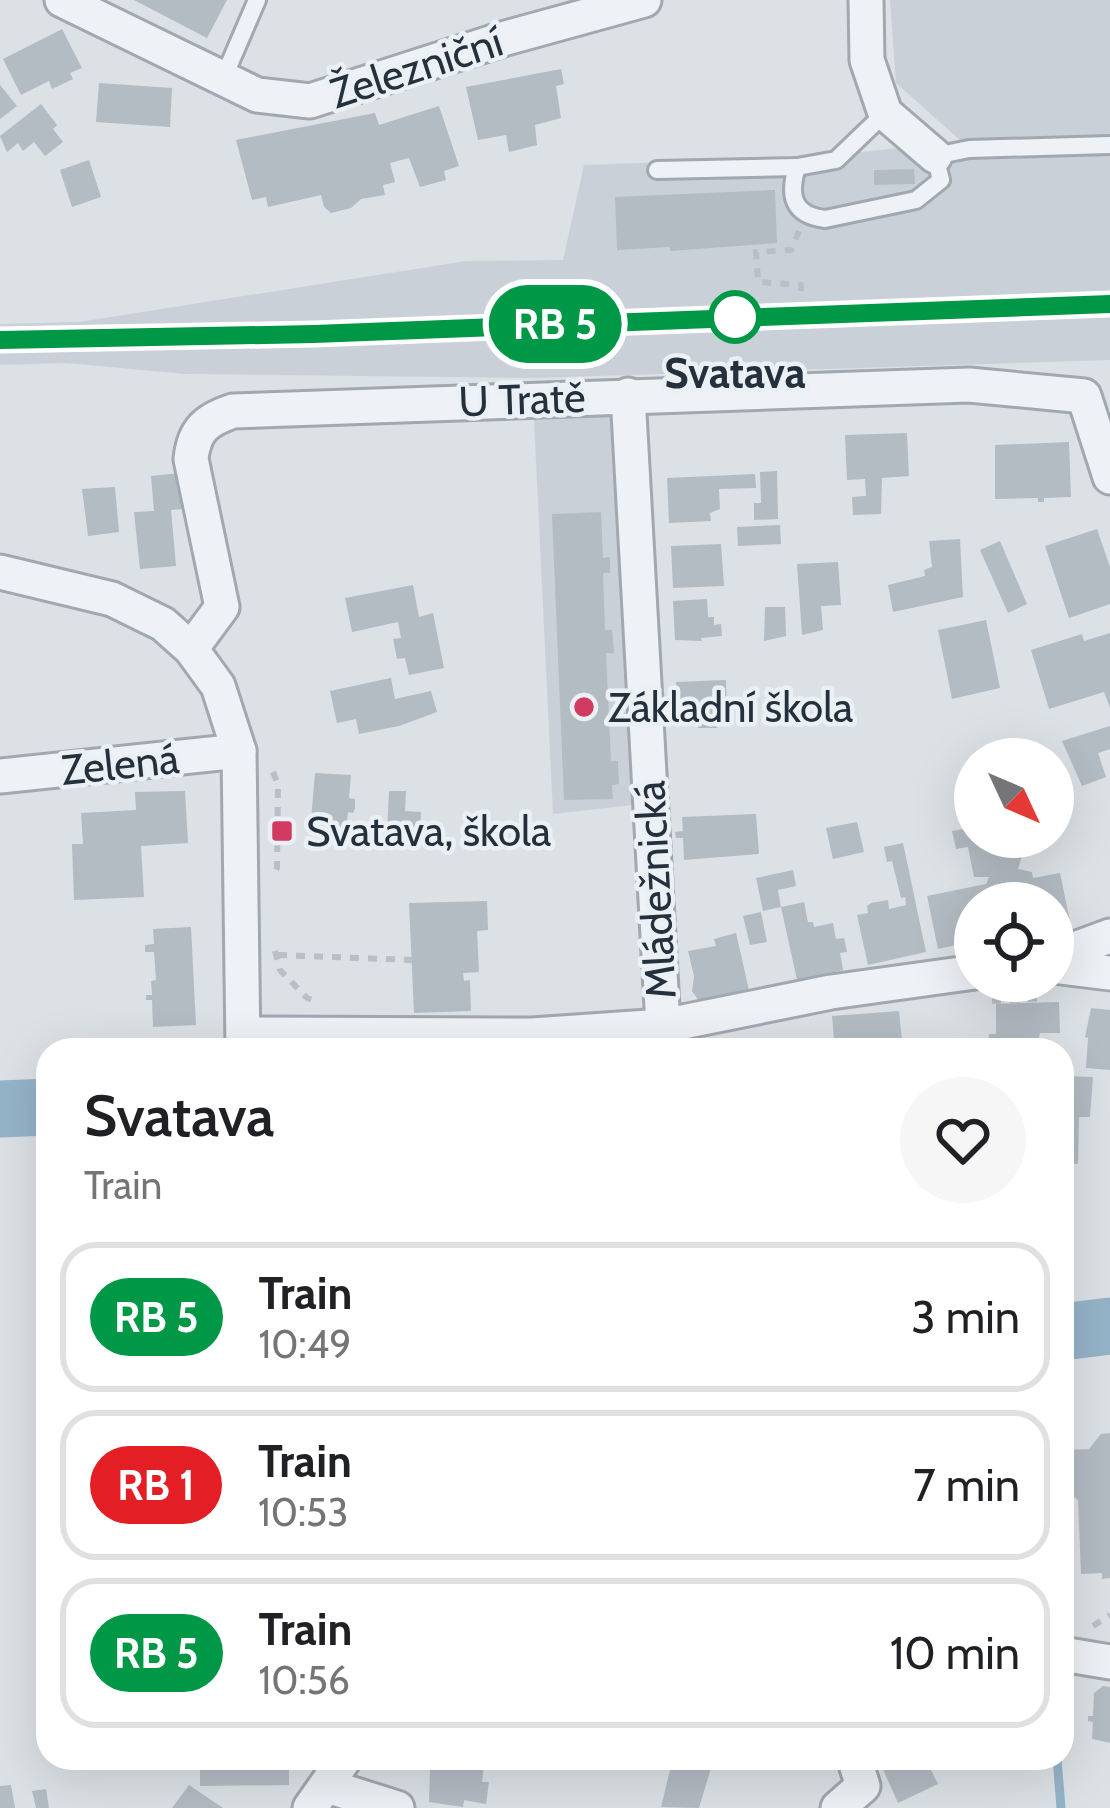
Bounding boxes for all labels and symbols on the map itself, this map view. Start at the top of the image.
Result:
street label: Železniční [323,15,509,119]
line badge: RB 5 [471,285,639,363]
marker: Svatava [710,292,760,342]
place label: Svatava [664,347,806,399]
street label: U Tratě [458,371,586,427]
place label: Základní škola [608,681,853,733]
marker: Základní škola [571,694,597,720]
street label: Zelená [59,732,181,796]
north arrow [954,738,1074,858]
street label: Mládežnická [623,780,687,1000]
place label: Svatava, škola [306,805,551,857]
marker: Svatava, škola [269,818,295,844]

